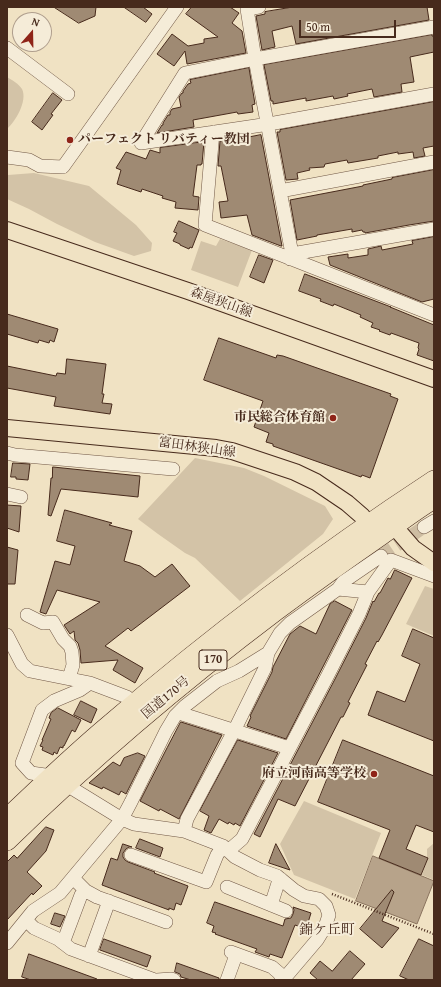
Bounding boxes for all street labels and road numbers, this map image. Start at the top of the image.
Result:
street label: 森屋狭山線 [188,285,254,321]
street label: 富田林狭山線 [157,435,237,461]
road number: 170 [199,650,227,670]
street label: 国道170号 [139,673,193,723]

